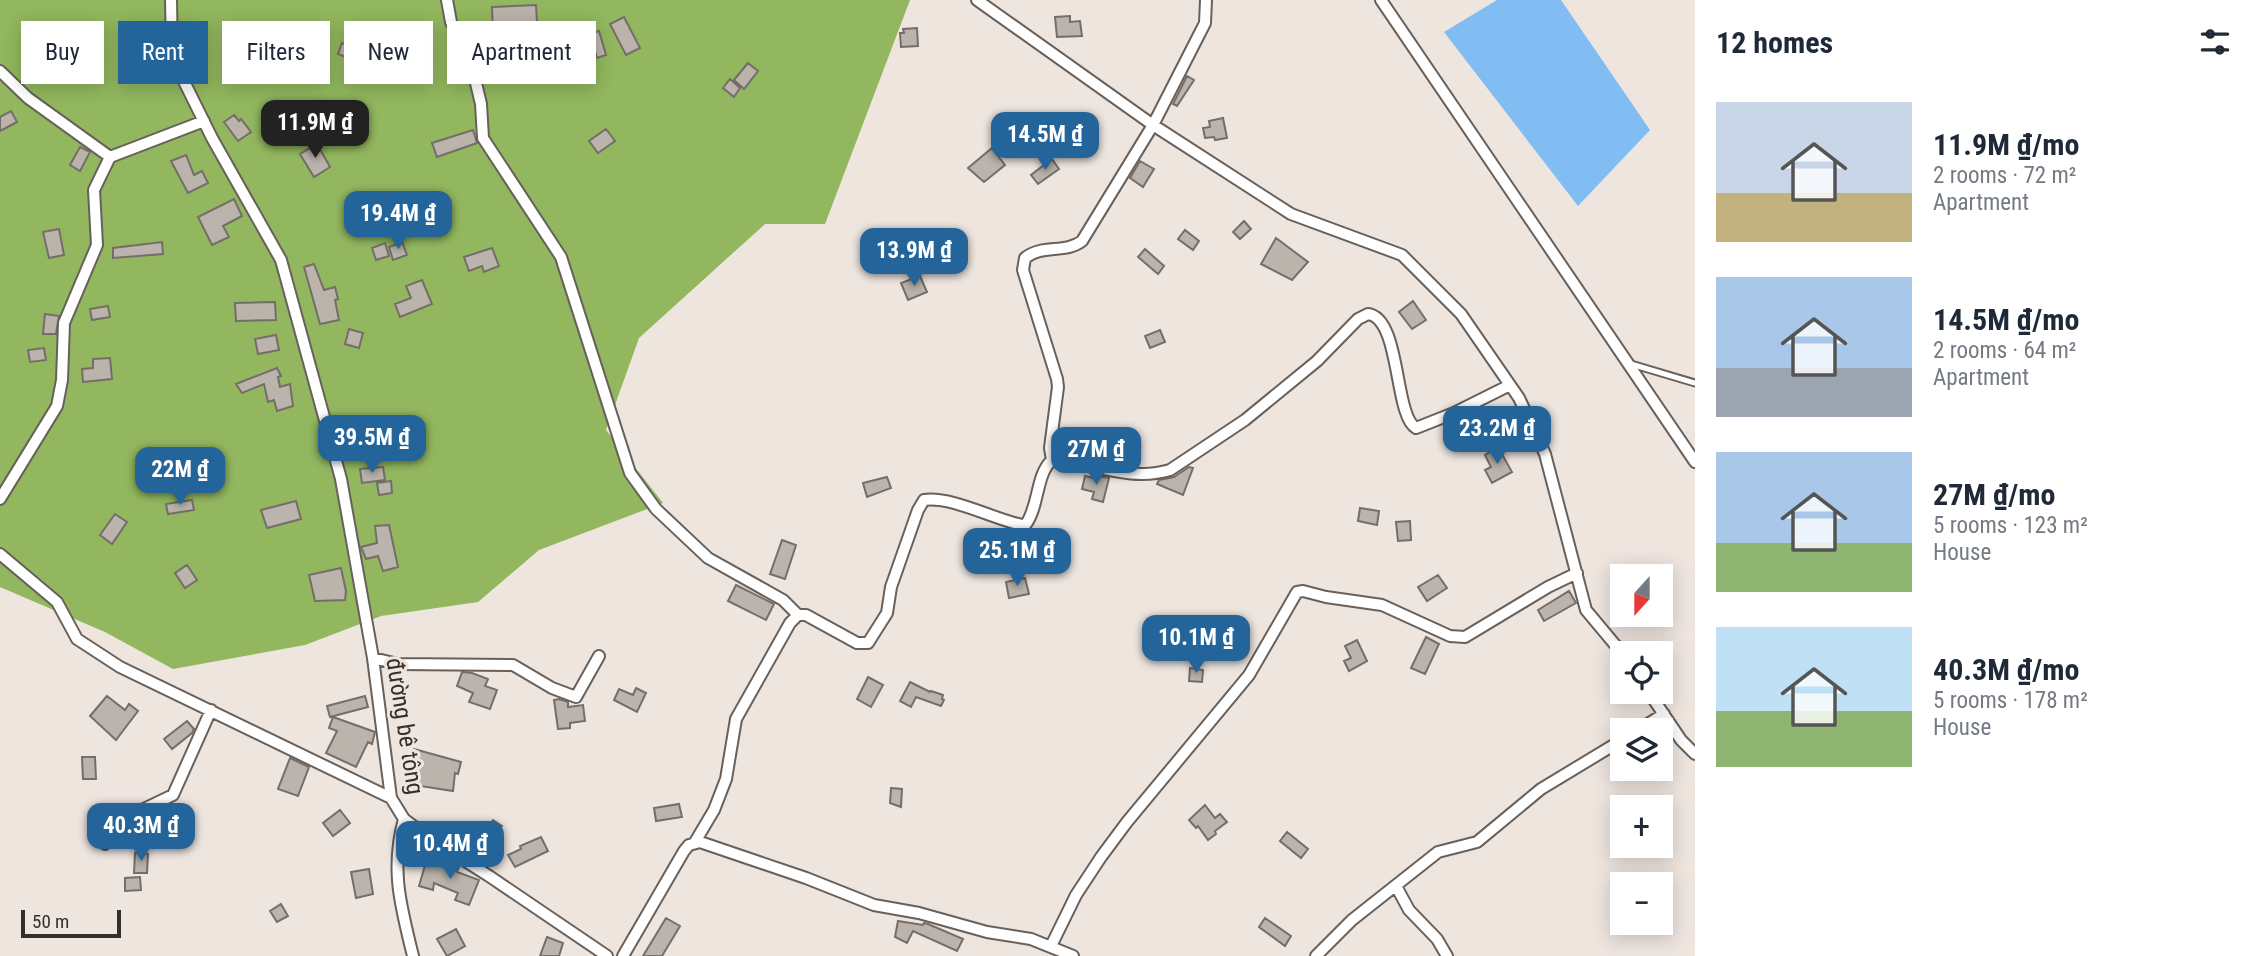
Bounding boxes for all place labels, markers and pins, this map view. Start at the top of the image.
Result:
pin: 11.9M ₫ [250,100,380,160]
pin: 14.5M ₫ [980,113,1110,172]
pin: 19.4M ₫ [333,191,463,251]
pin: 13.9M ₫ [849,229,979,288]
pin: 23.2M ₫ [1432,406,1562,466]
pin: 39.5M ₫ [307,416,437,475]
pin: 27M ₫ [1047,428,1145,487]
pin: 22M ₫ [131,448,229,507]
pin: 25.1M ₫ [952,528,1082,588]
pin: 10.1M ₫ [1131,616,1261,675]
pin: 40.3M ₫ [76,804,206,863]
pin: 10.4M ₫ [385,822,515,881]

